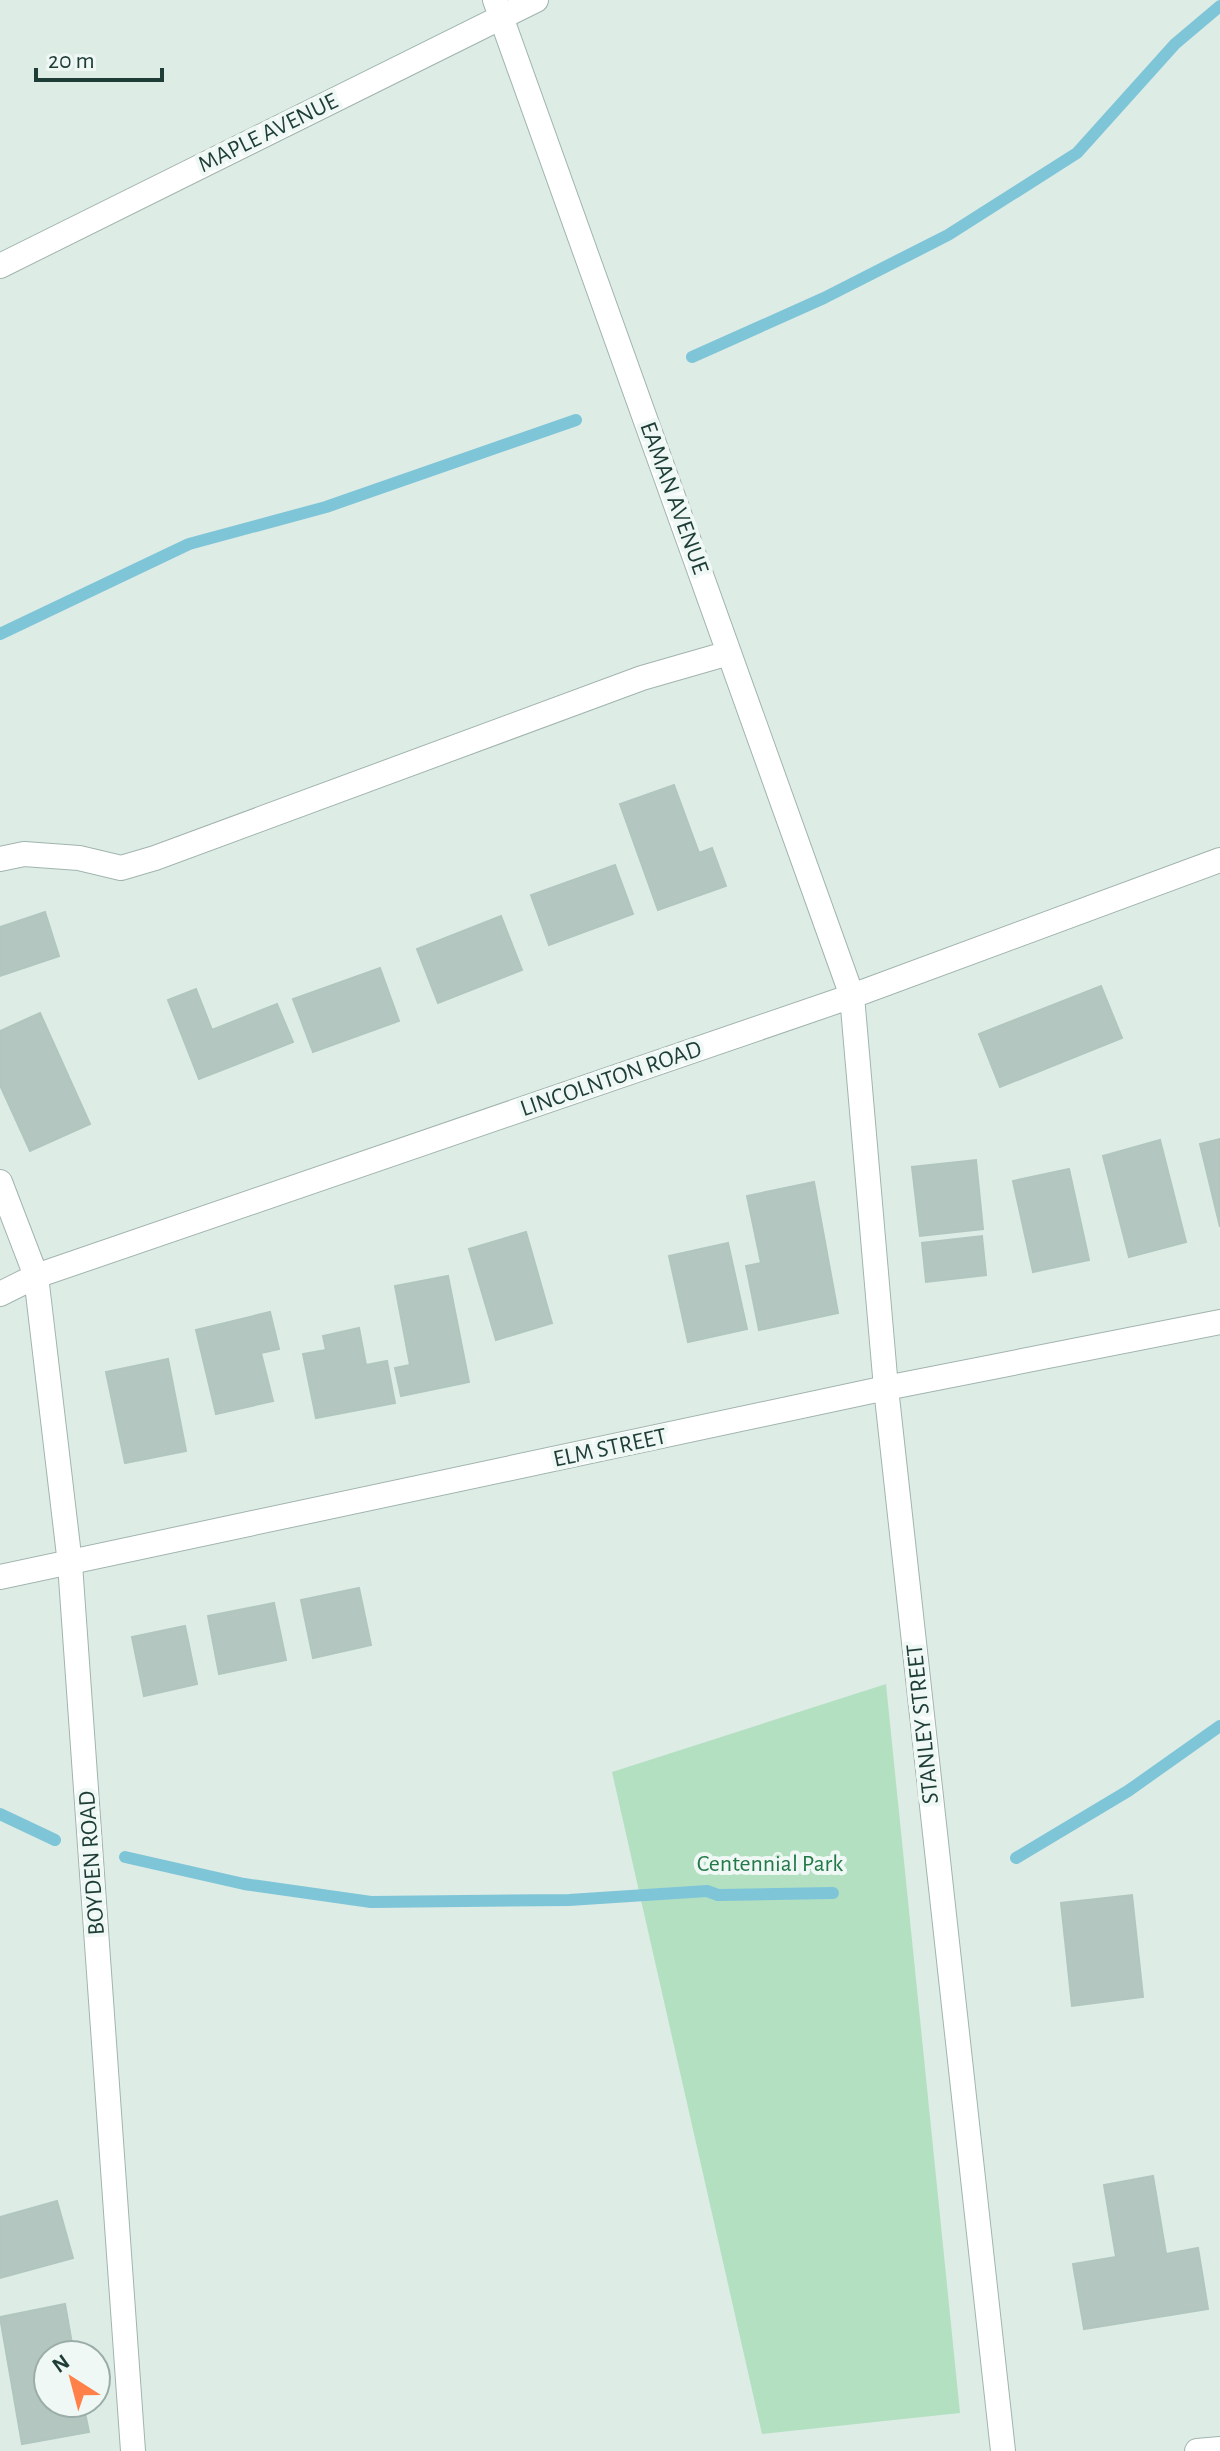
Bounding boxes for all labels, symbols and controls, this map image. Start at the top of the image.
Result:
scale bar [36,32,162,82]
text: 20 m [48,49,95,73]
street label: MAPLE AVENUE [194,89,342,177]
street label: EAMAN AVENUE [635,419,713,578]
street label: LINCOLNTON ROAD [517,1037,705,1121]
street label: ELM STREET [551,1424,669,1472]
street label: STANLEY STREET [903,1643,943,1805]
street label: BOYDEN ROAD [75,1790,109,1936]
park label: Centennial Park [697,1852,843,1876]
north arrow [32,2339,112,2419]
text: N [48,2350,73,2377]

